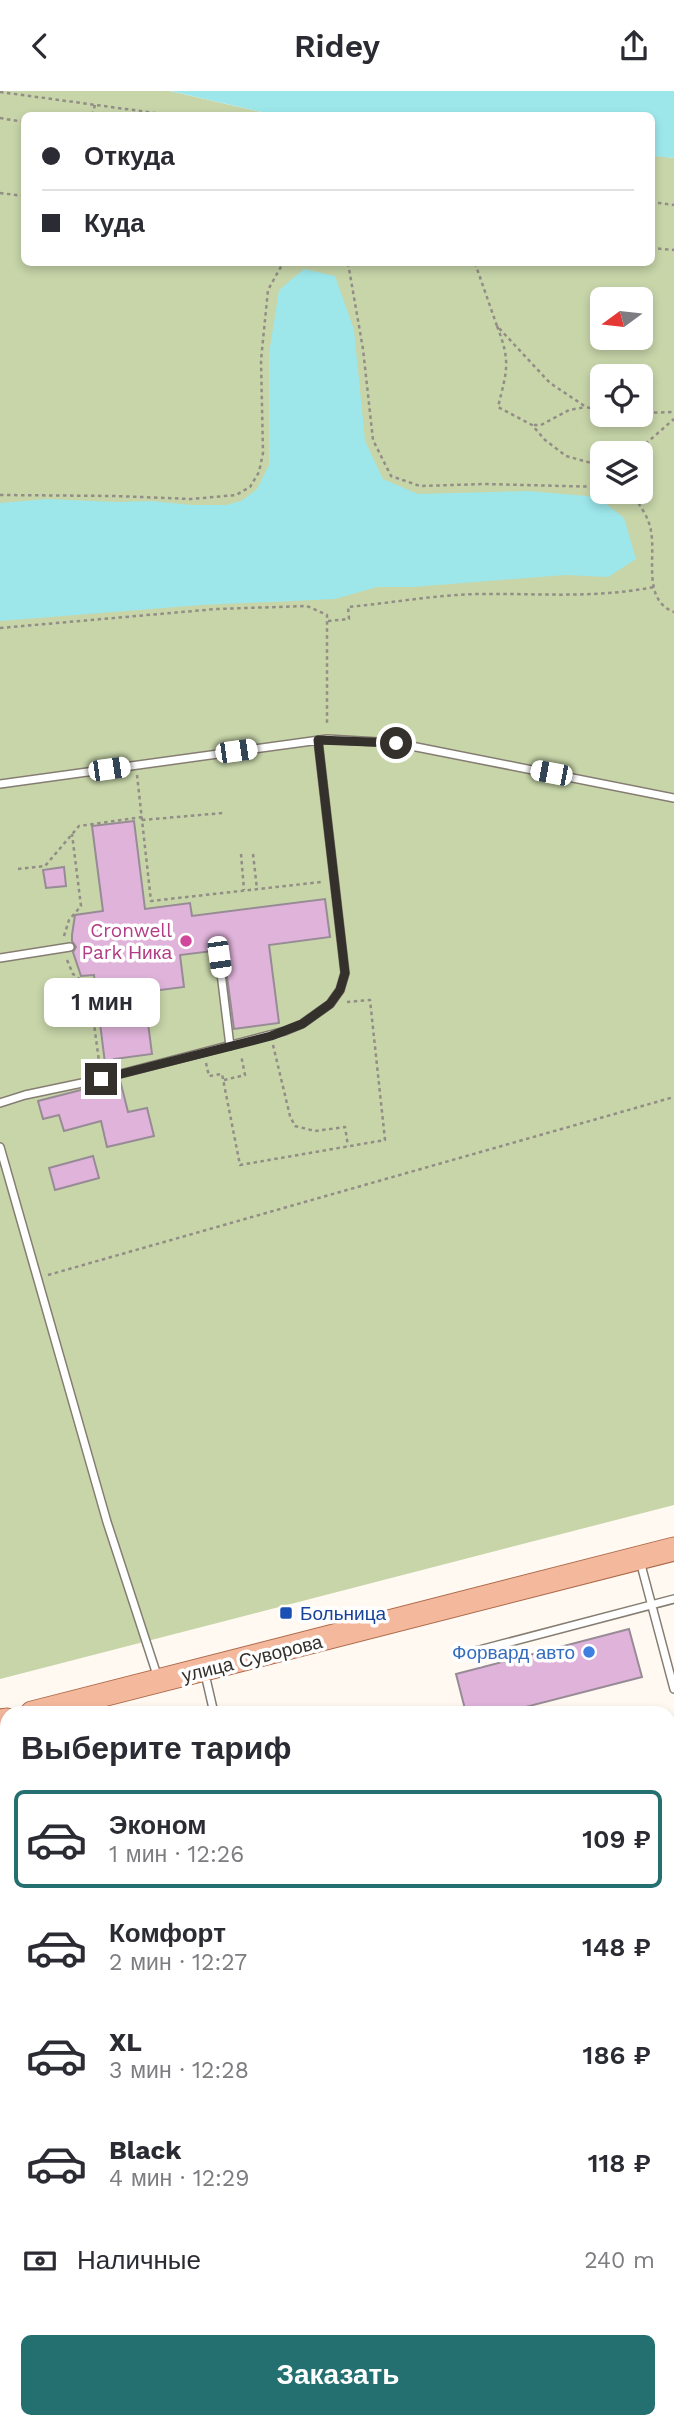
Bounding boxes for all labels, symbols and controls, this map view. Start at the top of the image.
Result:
icon: back [21,27,59,65]
text: Ridey [294,27,380,65]
icon: share [615,27,653,65]
text: Откуда [84,141,175,171]
text: Куда [84,208,145,238]
north arrow [590,287,653,350]
map controls [590,287,653,504]
button: locate [590,364,653,427]
button: layers [590,441,653,504]
route start [380,727,412,759]
car [214,738,259,764]
car [87,756,132,782]
car [529,759,574,787]
place label: Cronwell Park Ника [81,919,172,964]
marker: Cronwell Park Ника [178,933,194,949]
car [206,935,233,979]
callout: 1 мин [43,977,159,1027]
text: 1 мин [71,989,133,1016]
route end [85,1063,117,1095]
place label: Больница [300,1602,387,1625]
marker: Больница [278,1605,294,1621]
street label: улица Суворова [179,1630,325,1687]
place label: Форвард авто [452,1641,575,1664]
marker: Форвард авто [581,1644,597,1660]
text: Выберите тариф [21,1729,292,1767]
icon: car [25,1808,88,1871]
text: Эконом [109,1810,207,1840]
text: 109 ₽ [582,1824,651,1854]
text: 1 мин · 12:26 [109,1841,244,1868]
icon: car [25,1916,88,1979]
text: Комфорт [109,1918,226,1948]
text: 148 ₽ [582,1932,651,1962]
text: 2 мин · 12:27 [109,1949,247,1976]
icon: car [25,2024,88,2087]
text: XL [109,2027,142,2057]
text: 186 ₽ [583,2040,651,2070]
text: 3 мин · 12:28 [109,2057,249,2084]
icon: car [25,2132,88,2195]
text: Black [109,2135,181,2165]
text: 118 ₽ [588,2148,651,2178]
text: 4 мин · 12:29 [109,2165,249,2192]
icon: cash [21,2242,59,2280]
text: Наличные [77,2245,201,2275]
text: 240 m [584,2247,655,2274]
button: Заказать [21,2335,655,2415]

